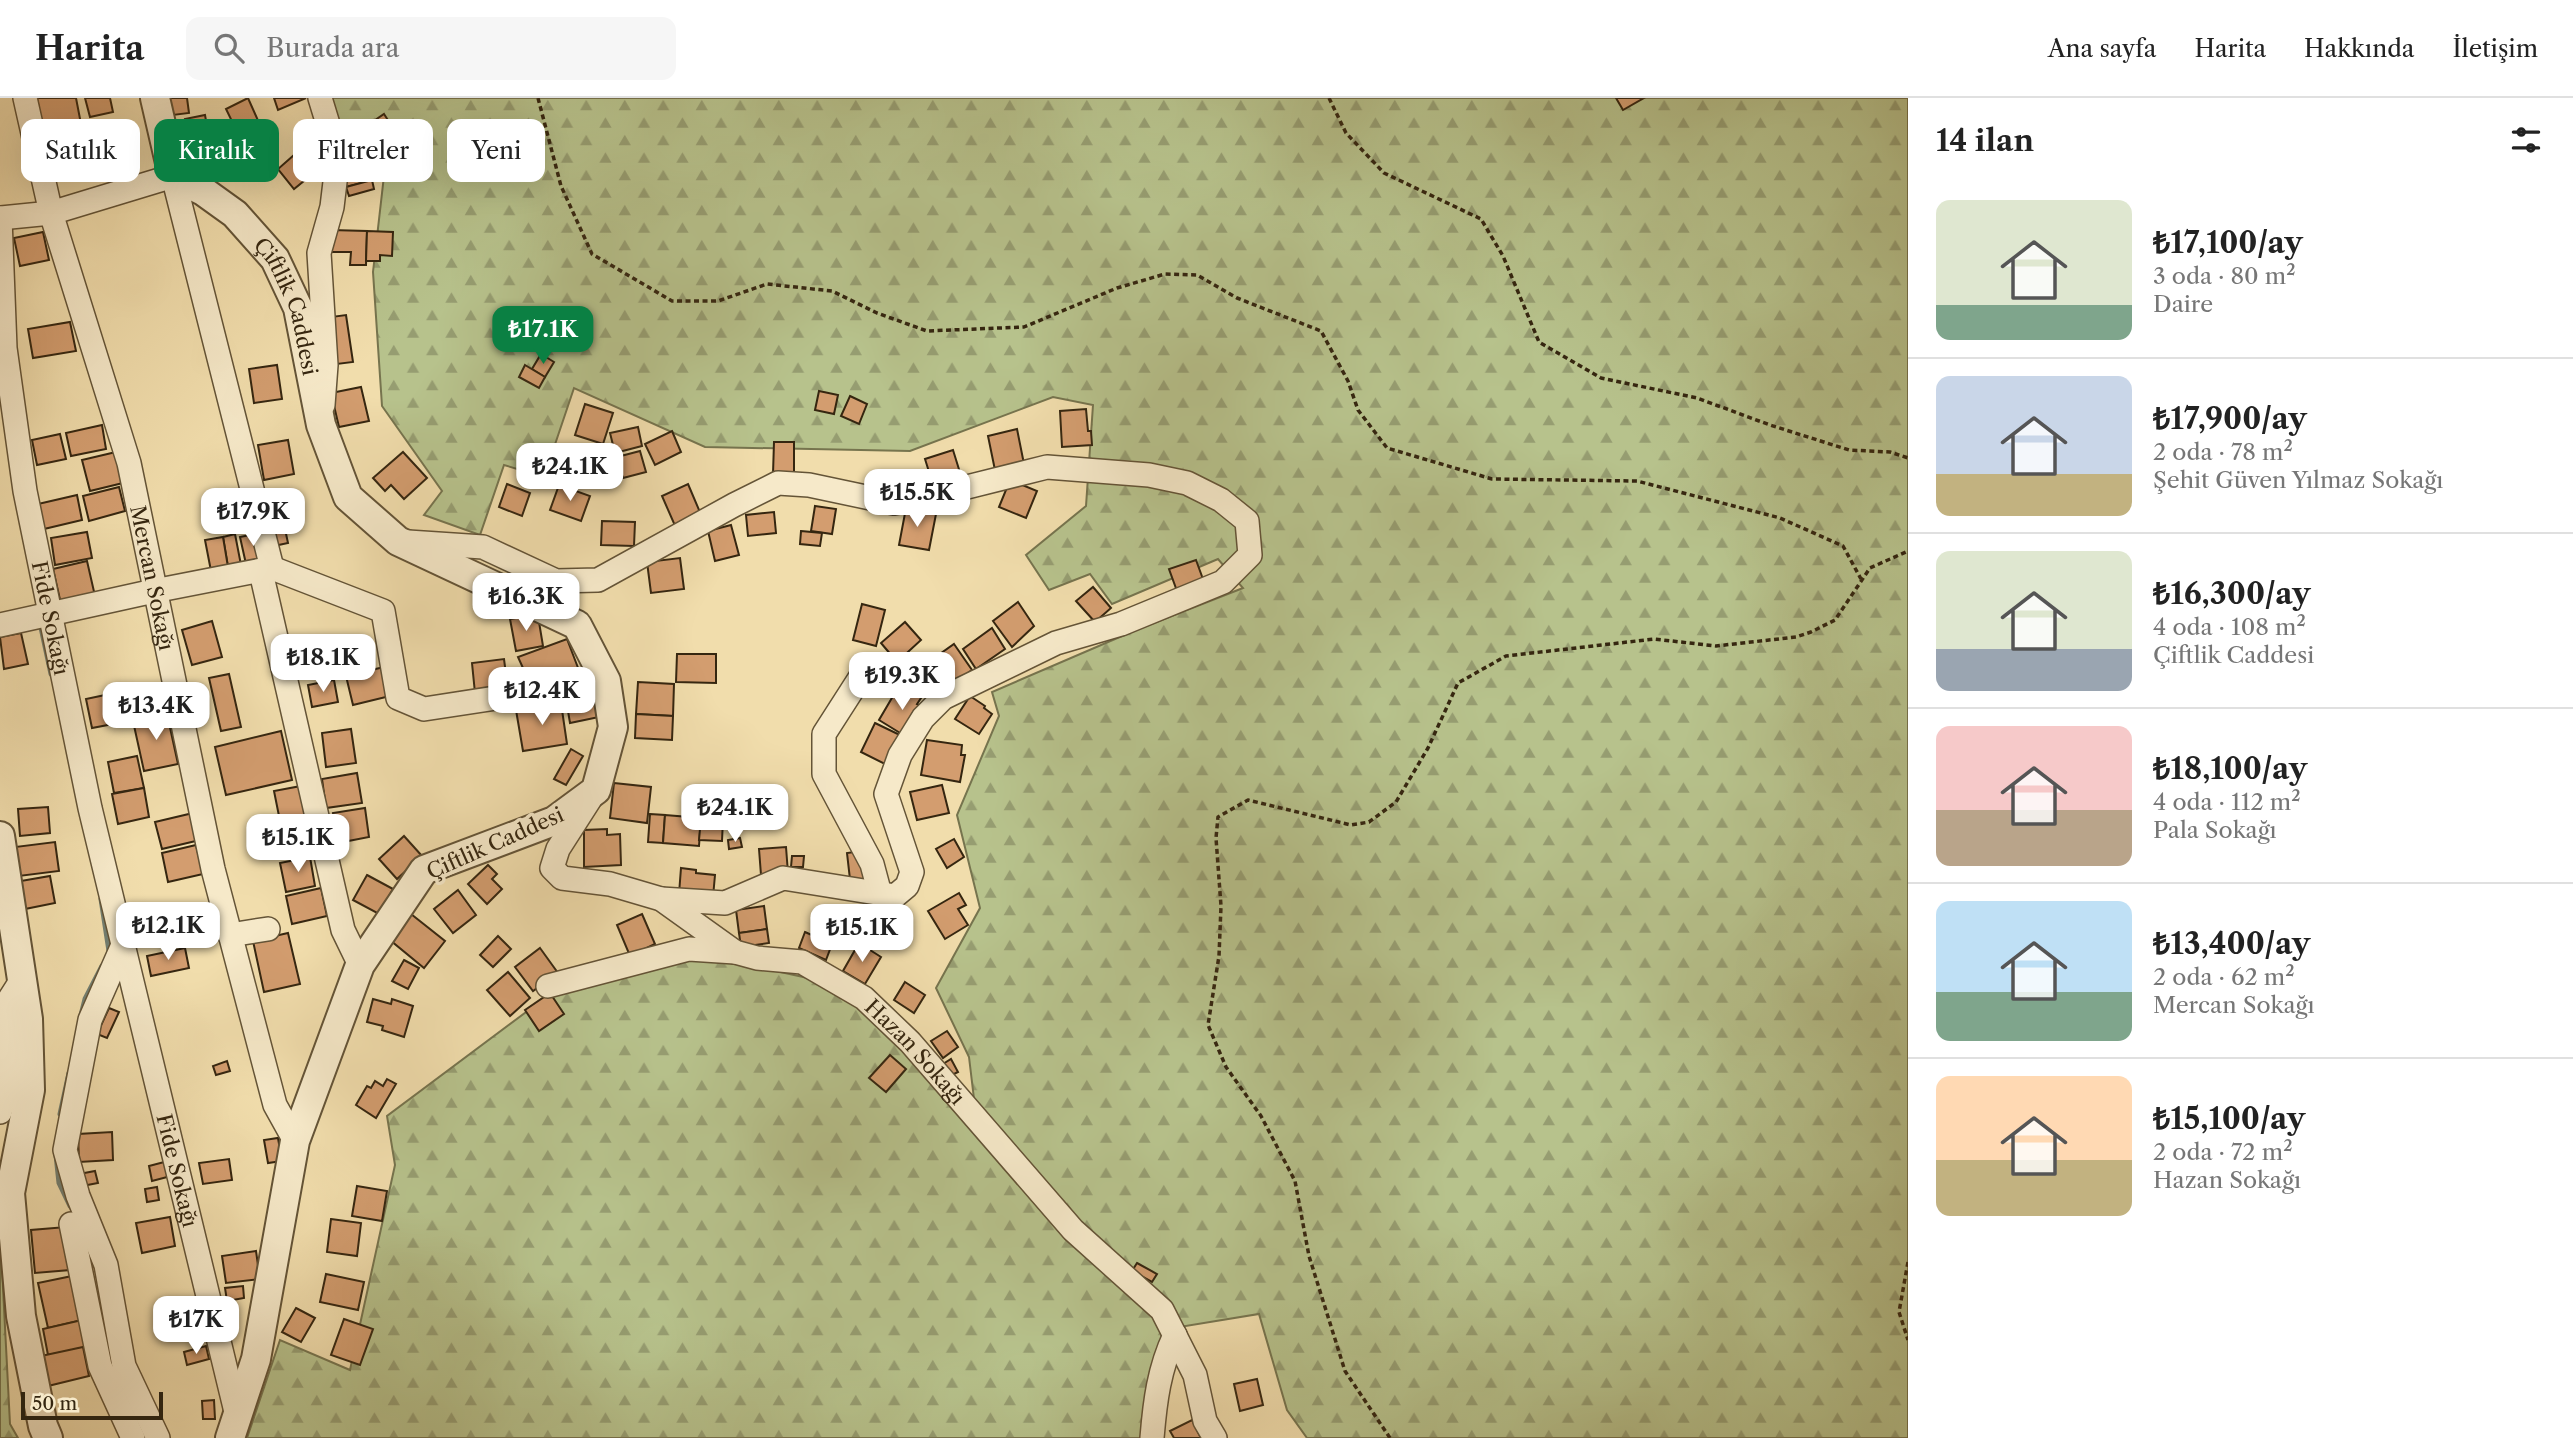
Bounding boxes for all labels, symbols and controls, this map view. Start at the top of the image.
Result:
search box [186,17,676,80]
text: Harita [35,28,144,69]
icon: search [210,29,248,67]
text: Burada ara [266,32,399,64]
text: Ana sayfa [2048,34,2157,63]
text: Harita [2195,34,2266,63]
text: Hakkında [2304,34,2414,63]
text: İletişim [2452,34,2538,63]
chip: Satılık [21,119,140,182]
chip: Kiralık [154,119,279,182]
chip: Filtreler [293,119,433,182]
chip: Yeni [447,119,545,182]
icon: filters [2507,121,2545,159]
text: 14 ilan [1936,122,2034,159]
text: ₺17,100/ay [2153,224,2303,261]
icon: home [1992,228,2076,312]
street label: Çiftlik Caddesi [249,232,323,377]
text: 3 oda · 80 m² [2153,262,2296,290]
text: Daire [2153,290,2213,318]
pin: ₺17.1K [486,306,600,366]
text: ₺17.1K [508,315,578,343]
text: ₺17,900/ay [2153,400,2307,437]
icon: home [1992,404,2076,488]
text: 2 oda · 78 m² [2153,438,2293,466]
pin: ₺24.1K [513,444,627,503]
text: ₺24.1K [532,452,608,480]
text: Şehit Güven Yılmaz Sokağı [2153,466,2443,494]
pin: ₺15.5K [860,470,974,529]
text: ₺15.5K [880,478,954,506]
pin: ₺17.9K [196,489,310,548]
text: ₺17.9K [217,497,289,525]
street label: Mercan Sokağı [126,503,180,653]
street label: Fide Sokağı [27,559,75,677]
pin: ₺16.3K [469,574,583,633]
text: ₺16,300/ay [2153,575,2310,612]
icon: home [1992,579,2076,663]
text: ₺16.3K [489,582,563,610]
text: 4 oda · 108 m² [2153,613,2306,641]
pin: ₺18.1K [266,634,380,694]
text: Çiftlik Caddesi [2153,641,2314,669]
text: ₺18.1K [287,643,359,671]
pin: ₺19.3K [845,652,959,712]
text: ₺19.3K [865,661,939,689]
pin: ₺12.4K [485,668,599,727]
text: ₺12.4K [504,676,580,704]
pin: ₺13.4K [99,682,213,742]
text: ₺13.4K [119,691,193,719]
text: ₺18,100/ay [2153,750,2307,787]
icon: home [1992,754,2076,838]
pin: ₺24.1K [678,784,792,844]
text: 4 oda · 112 m² [2153,788,2301,816]
text: ₺24.1K [697,793,773,821]
street label: Çiftlik Caddesi [423,802,567,884]
pin: ₺15.1K [241,814,355,874]
text: Pala Sokağı [2153,816,2277,844]
text: ₺15.1K [262,823,334,851]
pin: ₺12.1K [111,902,225,962]
pin: ₺15.1K [805,904,919,964]
text: ₺12.1K [132,911,204,939]
text: ₺15.1K [826,913,898,941]
text: ₺13,400/ay [2153,925,2310,962]
icon: home [1992,929,2076,1013]
text: 2 oda · 62 m² [2153,963,2295,991]
text: Mercan Sokağı [2153,991,2314,1019]
street label: Hazan Sokağı [860,994,971,1109]
text: ₺15,100/ay [2153,1100,2305,1137]
icon: home [1992,1104,2076,1188]
street label: Fide Sokağı [152,1111,203,1230]
text: 2 oda · 72 m² [2153,1138,2293,1166]
text: Hazan Sokağı [2153,1166,2301,1194]
pin: ₺17K [155,1296,237,1356]
text: ₺17K [169,1305,223,1333]
scale bar [21,1389,163,1421]
text: 50 m [32,1392,77,1415]

